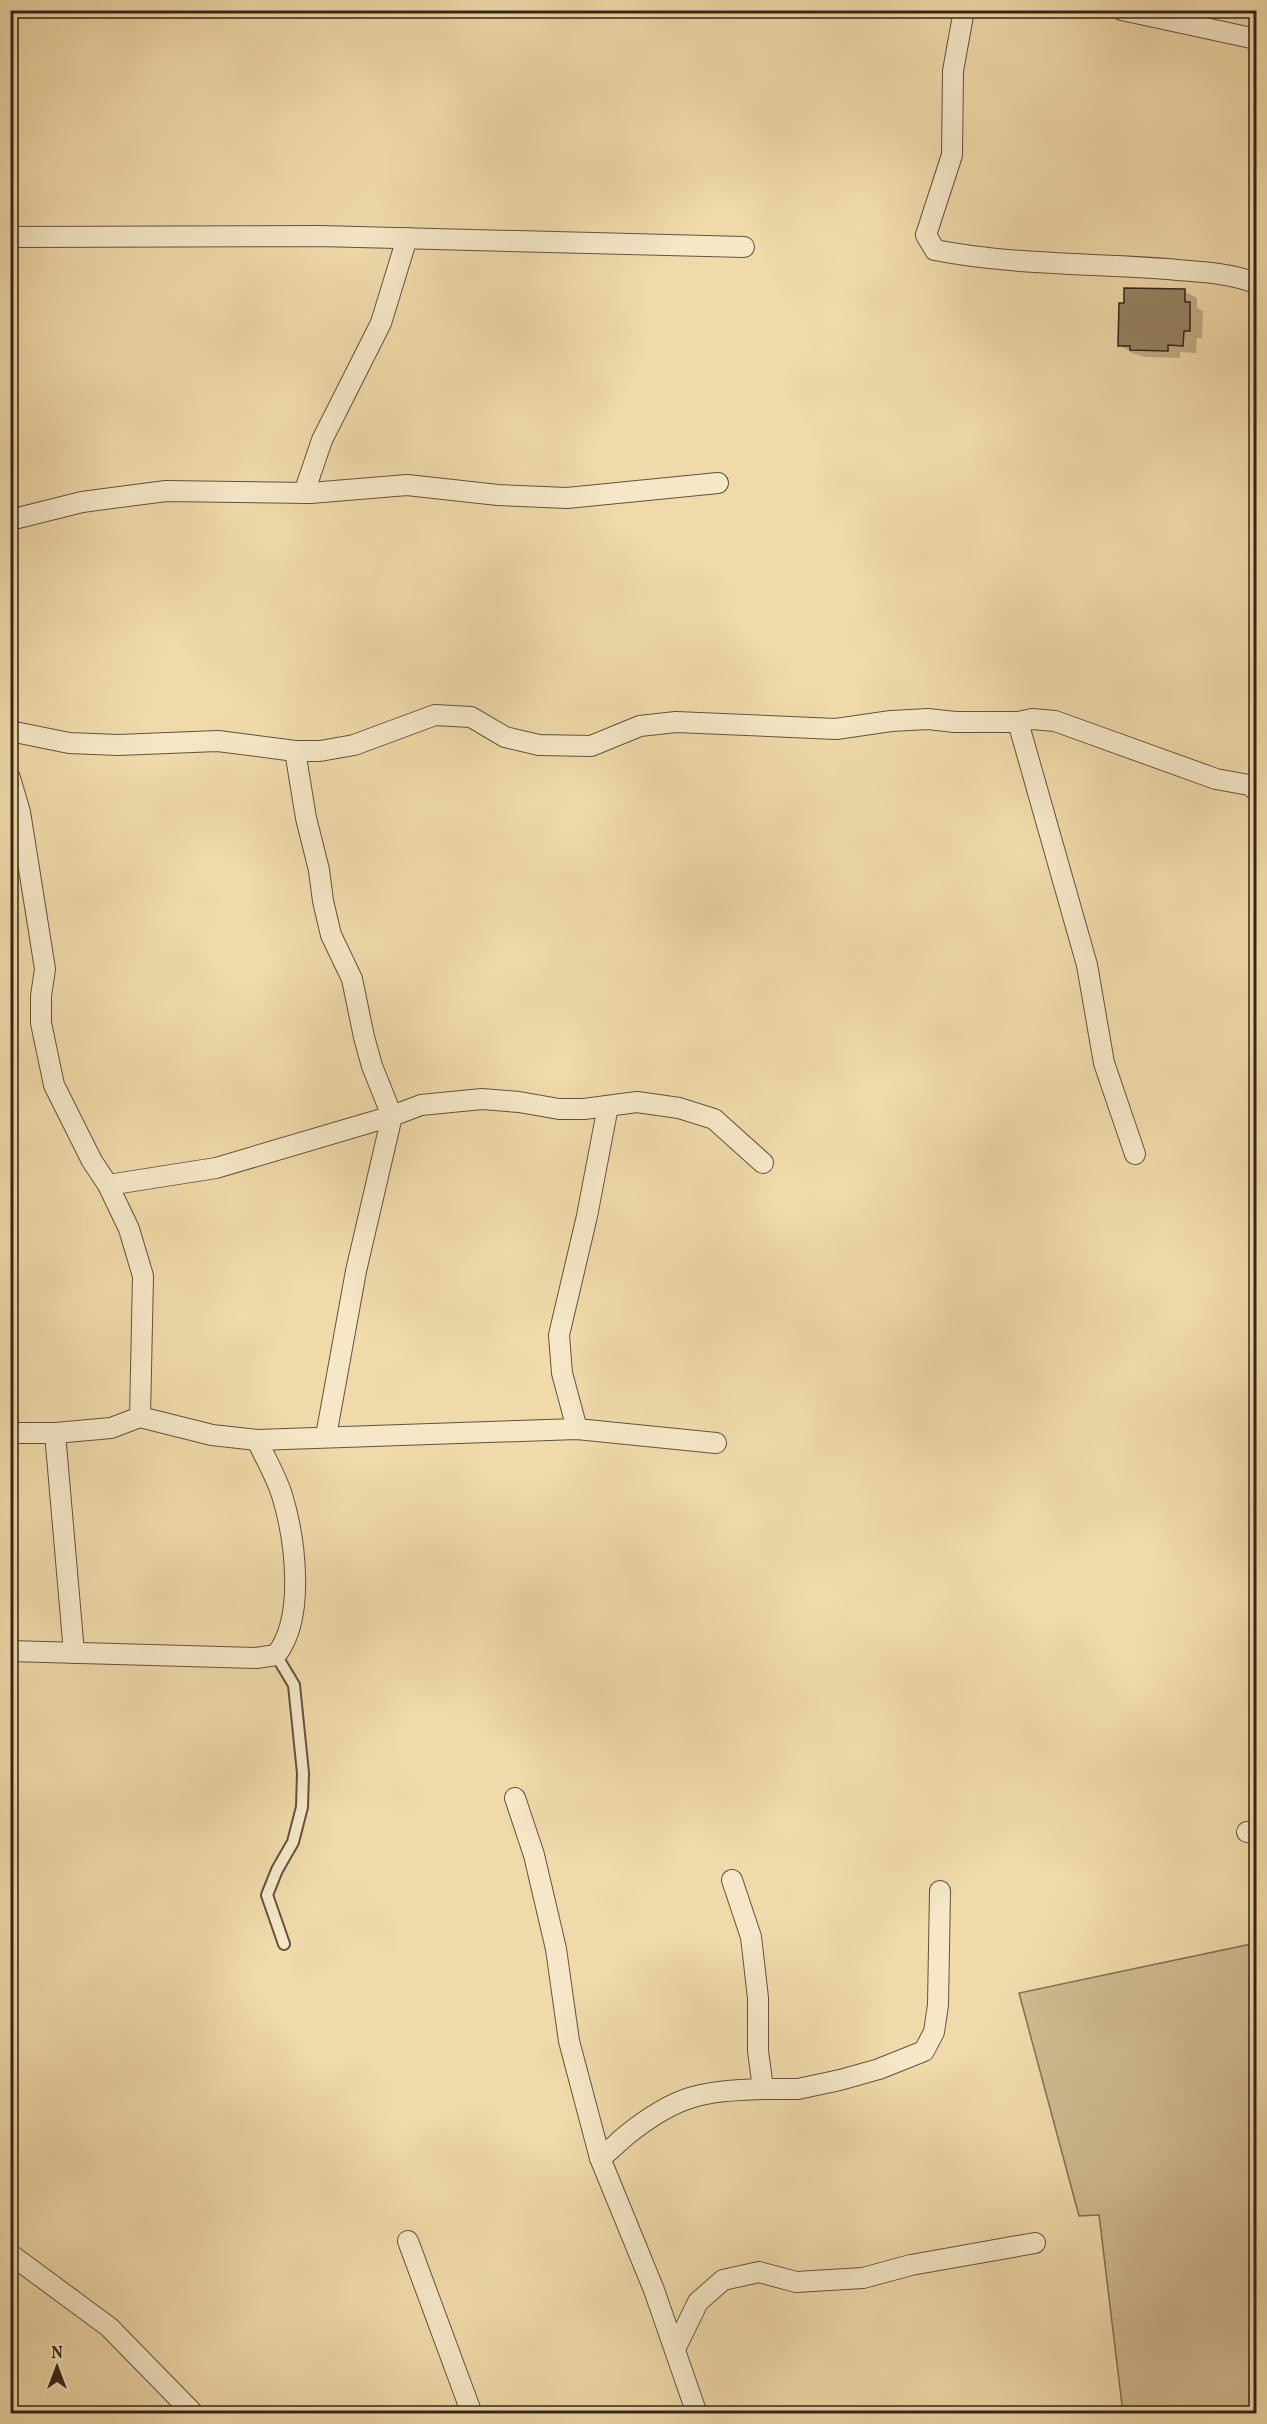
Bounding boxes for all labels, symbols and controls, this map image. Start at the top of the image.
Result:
north arrow [27,2337,87,2397]
text: N [51,2343,63,2365]

